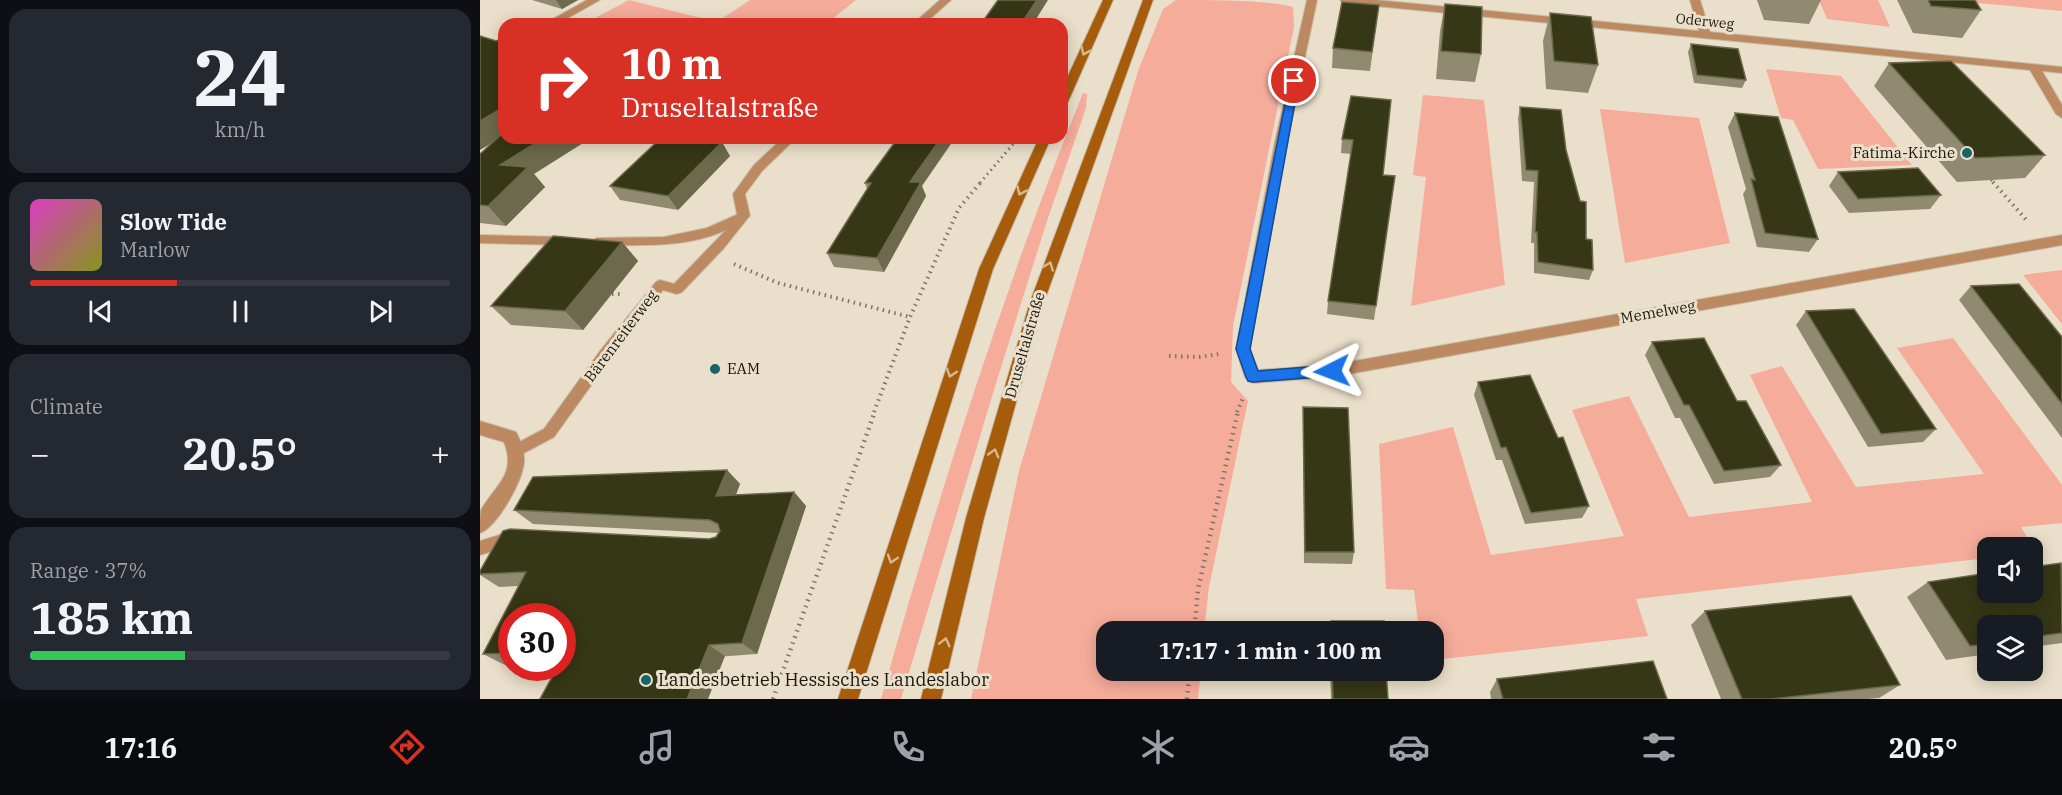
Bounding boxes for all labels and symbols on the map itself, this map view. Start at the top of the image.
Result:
street label: Oderweg [1675,9,1735,33]
one-way arrow [1080,44,1092,55]
pin [1268,55,1319,106]
place label: Fatima-Kirche [1853,143,1955,162]
marker: Fatima-Kirche [1960,146,1974,160]
one-way arrow [1017,185,1029,196]
one-way arrow [1042,262,1055,272]
street label: Bärenreiterweg [580,286,661,385]
street label: Druseltalstraße [1000,290,1049,400]
street label: Memelweg [1619,296,1697,327]
position arrow [1300,339,1364,403]
place label: EAM [727,359,760,378]
marker: EAM [708,362,722,376]
one-way arrow [946,367,959,378]
one-way arrow [987,448,999,459]
one-way arrow [887,553,899,564]
speed limit sign: 30 [498,603,576,681]
one-way arrow [938,637,951,647]
place label: Landesbetrieb Hessisches Landeslabor [658,668,989,691]
marker: Landesbetrieb Hessisches Landeslabor [639,673,653,687]

